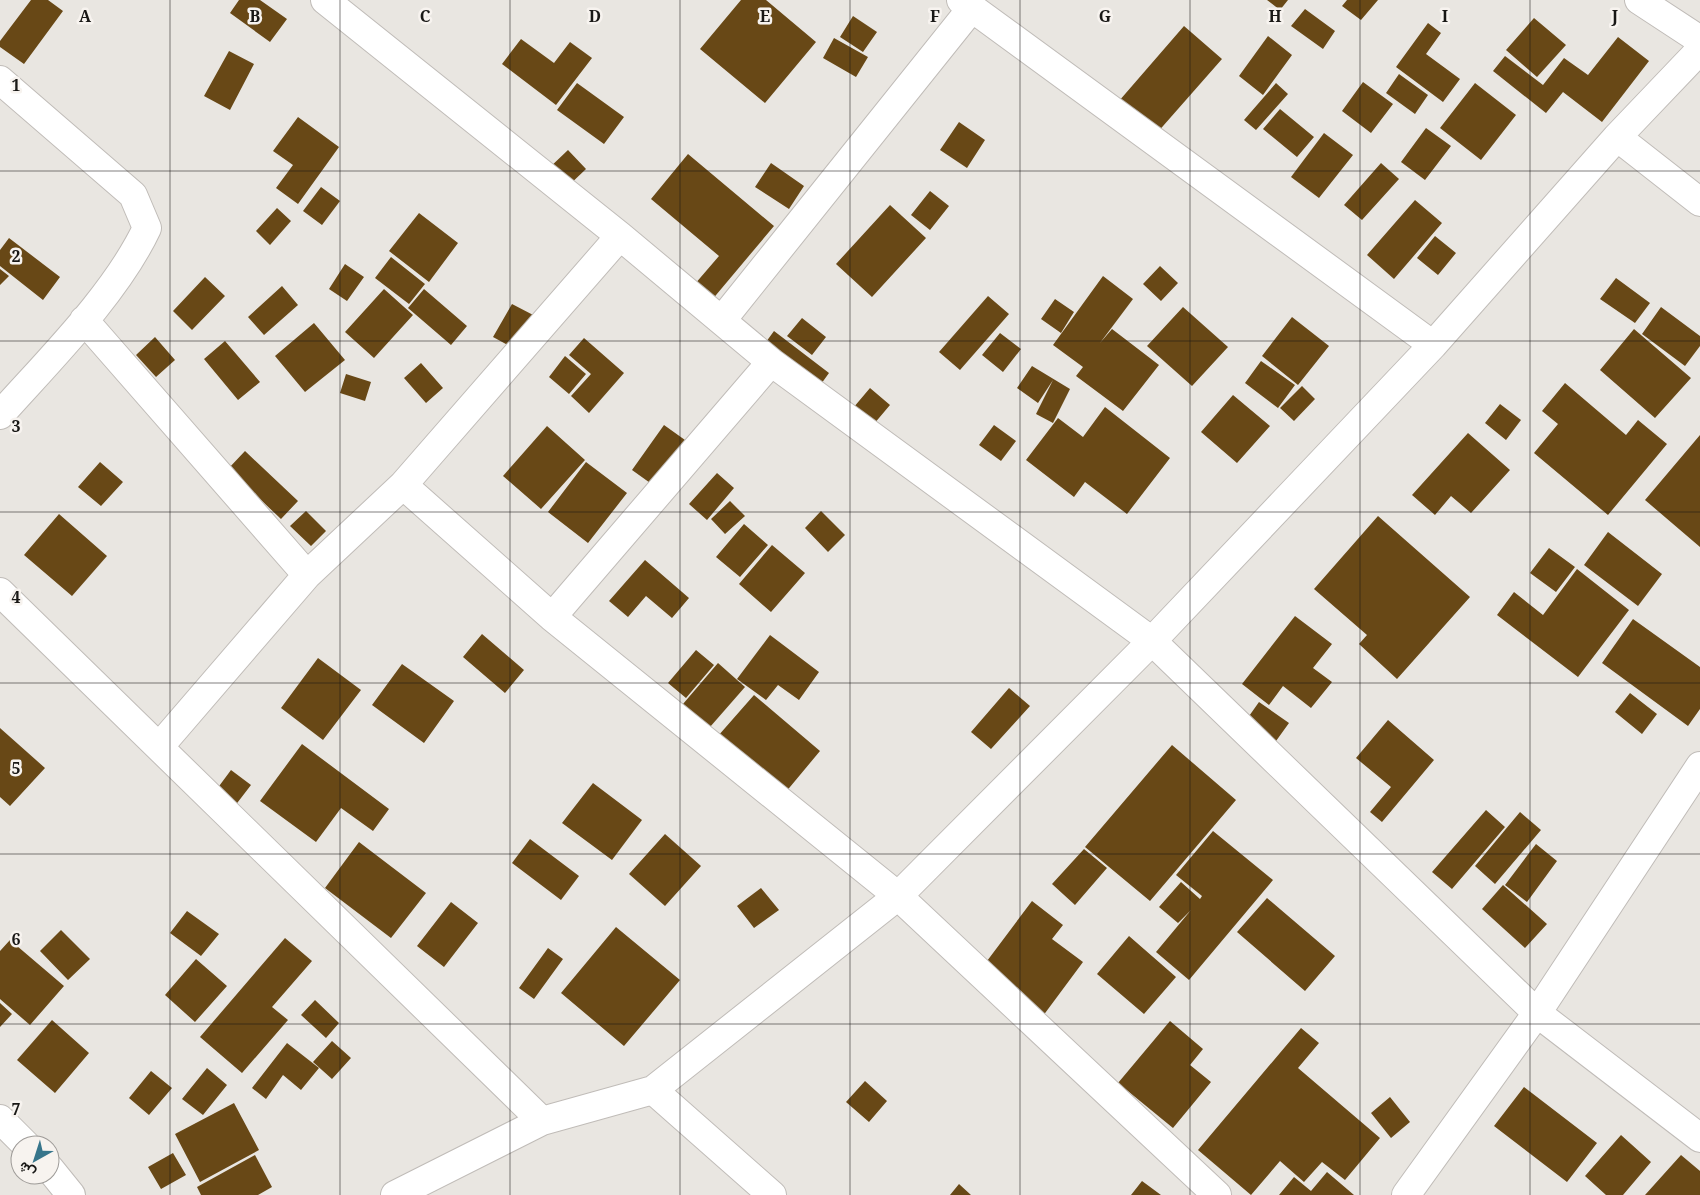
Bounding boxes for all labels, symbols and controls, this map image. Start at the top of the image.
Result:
text: A [79,5,92,27]
text: B [250,5,261,27]
text: C [420,5,431,27]
text: D [589,5,601,27]
text: E [760,5,770,27]
text: F [930,5,940,27]
text: G [1099,5,1111,27]
text: H [1268,5,1282,27]
text: I [1442,5,1448,27]
text: J [1611,5,1619,27]
text: 1 [11,74,21,96]
text: 2 [11,245,21,267]
text: 3 [11,415,21,437]
text: 4 [11,586,21,608]
text: 5 [11,757,21,779]
text: 6 [11,928,21,950]
text: 7 [11,1098,21,1120]
north arrow [10,1135,60,1185]
text: ش [14,1158,39,1183]

